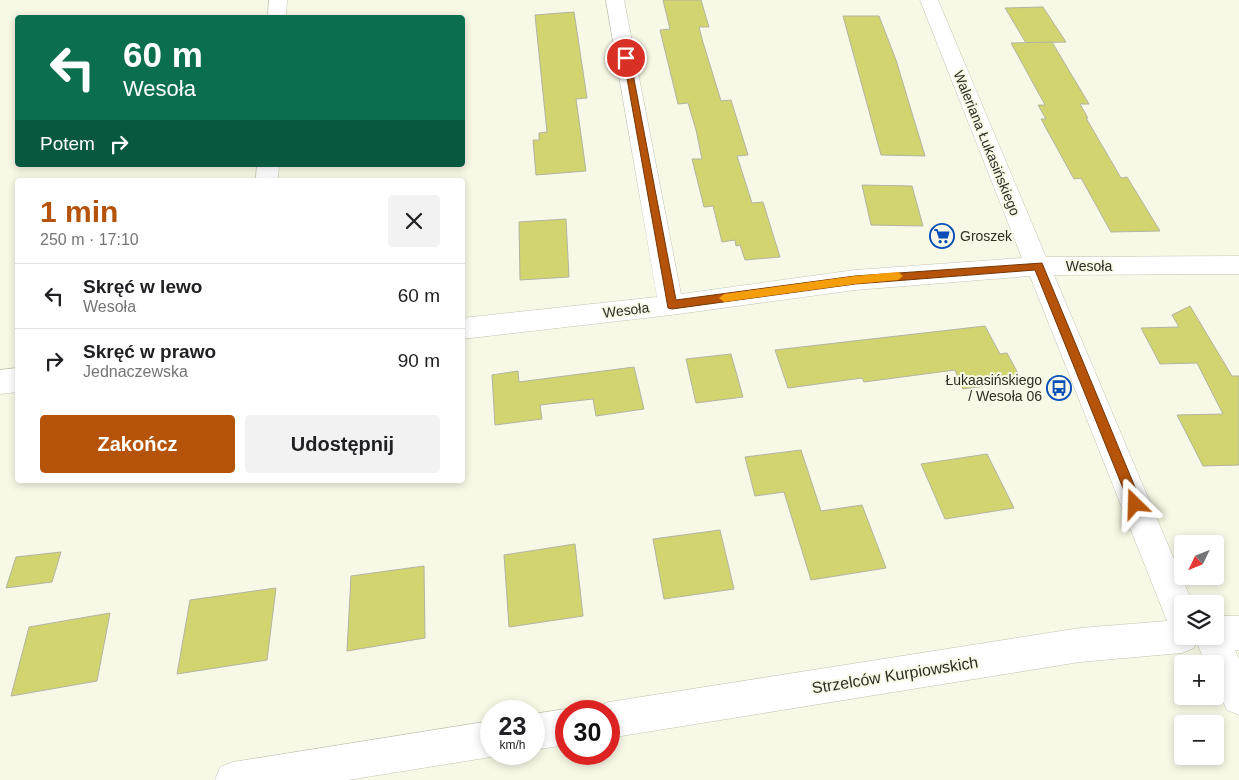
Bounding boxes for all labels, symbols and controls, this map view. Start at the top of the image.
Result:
icon: left [40,35,105,100]
text: 60 m [123,35,203,74]
pin [605,37,647,79]
icon: arrive [612,44,640,72]
street label: Waleriana Łukasińskiego [951,68,1024,218]
text: Wesoła [123,76,196,101]
icon: right [105,130,133,158]
text: Potem [40,133,95,154]
text: 1 min [40,195,118,228]
button: close [388,195,440,247]
supermarket icon: Groszek [929,223,955,249]
place label: Groszek [960,228,1013,244]
text: 250 m · 17:10 [40,231,139,248]
street label: Wesoła [1066,258,1112,274]
text: Skręć w lewo [83,276,202,297]
icon: left [40,282,68,310]
text: 60 m [398,285,440,306]
text: Wesoła [83,298,136,315]
street label: Wesoła [602,299,650,321]
text: Skręć w prawo [83,341,216,362]
icon: right [40,347,68,375]
text: 90 m [398,350,440,371]
text: Jednaczewska [83,363,188,380]
place label: Łukaasińskiego / Wesoła 06 [945,372,1042,404]
bus stop icon: Łukaasińskiego / Wesoła 06 [1046,375,1072,401]
button: Zakończ [40,415,235,473]
button: Udostępnij [245,415,440,473]
position arrow [1108,477,1160,529]
north arrow [1174,535,1224,585]
map controls [1174,535,1224,765]
button: layers [1174,595,1224,645]
street label: Strzelców Kurpiowskich [811,653,979,697]
button: + [1174,655,1224,705]
speed limit sign: 30 [555,700,620,765]
text: 23 [499,712,526,740]
button: − [1174,715,1224,765]
text: km/h [499,738,526,752]

